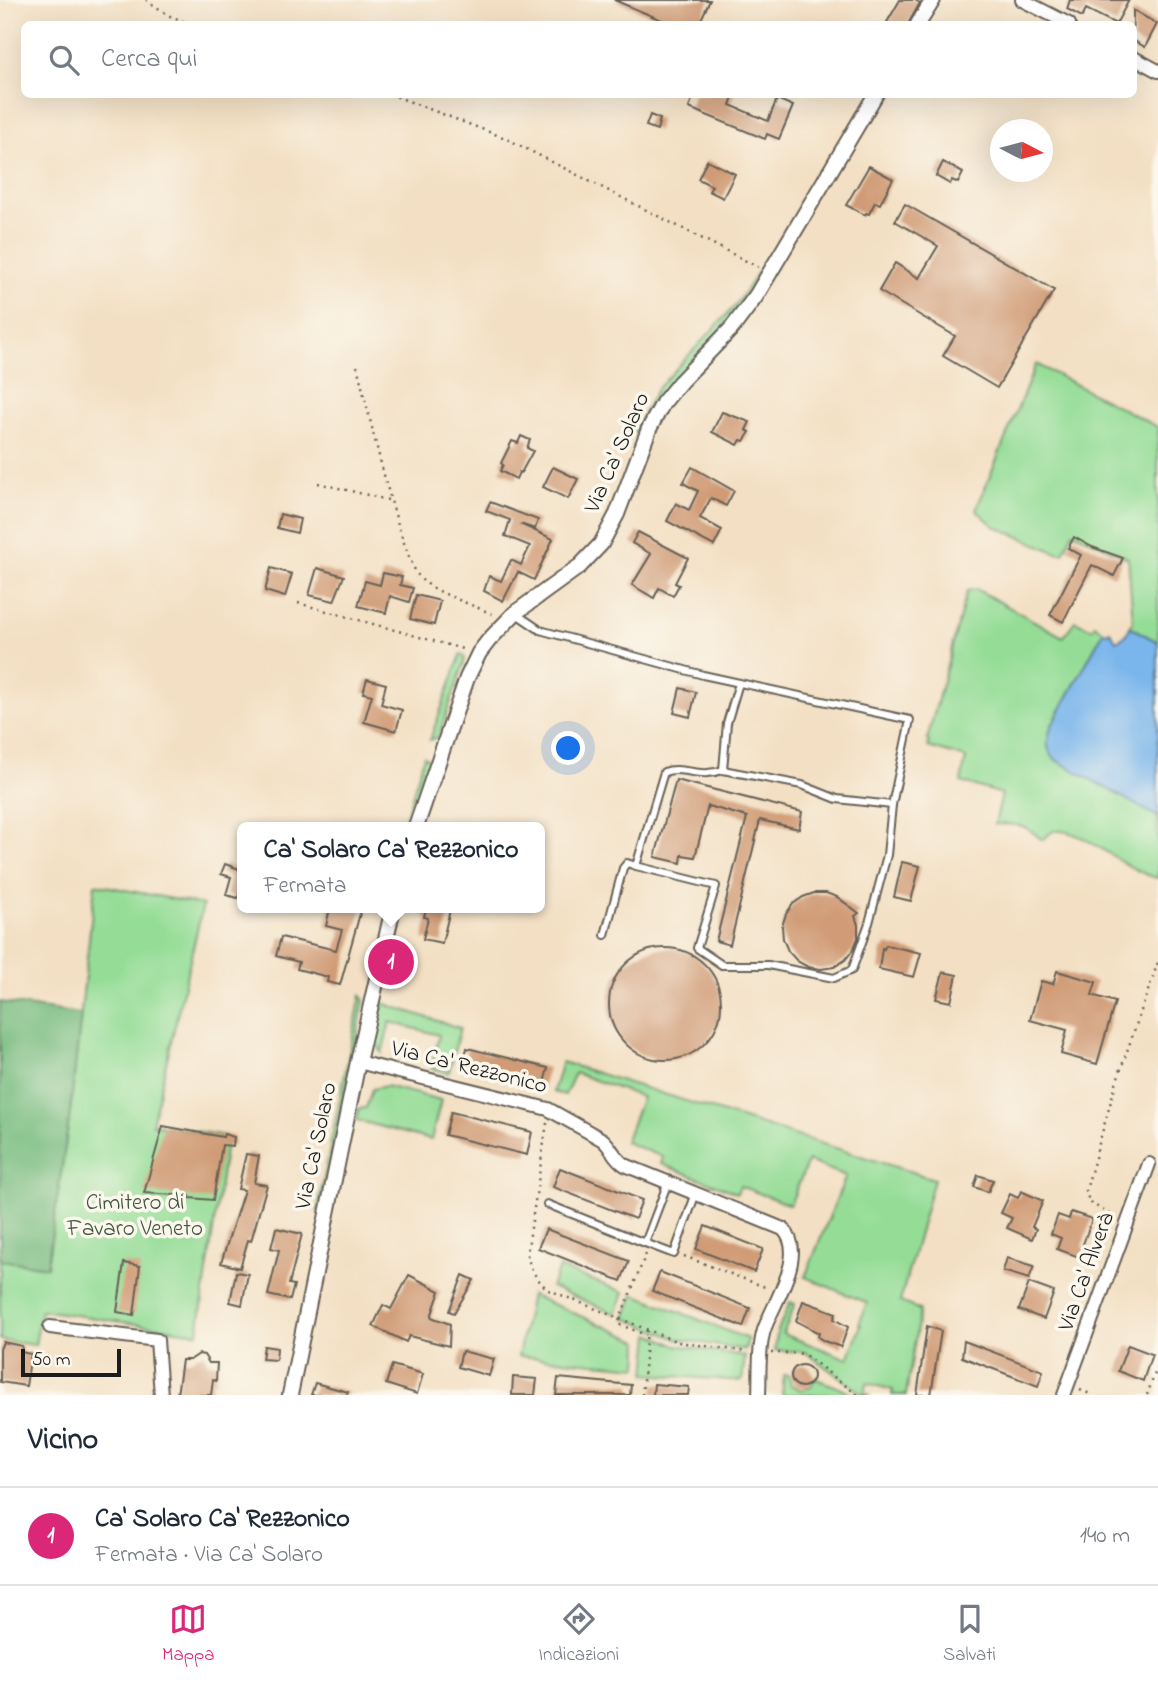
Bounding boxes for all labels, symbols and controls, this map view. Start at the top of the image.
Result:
search box [21,21,1137,98]
icon: search [45,41,83,79]
text: Cerca qui [101,41,197,79]
north arrow [990,119,1053,182]
street label: Via Ca' Solaro [576,387,659,519]
your location [551,731,585,765]
popup [237,822,545,913]
text: Ca' Solaro Ca' Rezzonico [264,832,518,870]
text: Fermata [264,870,346,903]
pin: 1 [368,936,414,988]
street label: Via Ca' Rezzonico [387,1032,550,1103]
street label: Via Ca' Solaro [287,1080,347,1213]
park label: Cimitero di Favaro Veneto [66,1187,203,1246]
street label: Via Ca' Alverà [1050,1208,1124,1337]
scale bar [21,1346,121,1378]
text: 50 m [32,1347,71,1374]
text: Vicino [28,1419,98,1463]
text: Ca' Solaro Ca' Rezzonico [95,1501,350,1539]
text: 1 [47,1520,55,1553]
text: 140 m [1080,1520,1130,1553]
text: Fermata · Via Ca' Solaro [95,1539,323,1572]
tab: Mappa [162,1600,215,1669]
tab: Indicazioni [538,1600,619,1669]
tab: Salvati [943,1600,996,1669]

